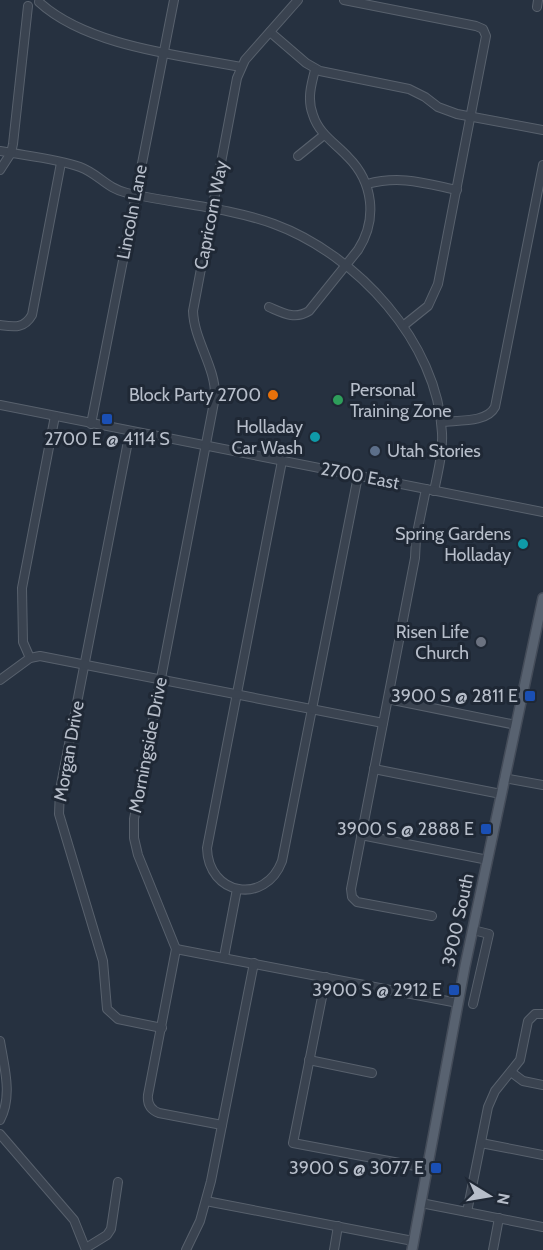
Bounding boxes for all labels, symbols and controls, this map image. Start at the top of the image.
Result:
street label: Capricorn Way [190,159,232,271]
street label: Lincoln Lane [112,163,152,261]
place label: Personal Training Zone [350,379,452,422]
place label: Block Party 2700 [129,384,261,406]
marker: Block Party 2700 [266,388,280,402]
marker: Personal Training Zone [331,393,345,407]
marker: 2700 E @ 4114 S [100,412,114,426]
place label: Holladay Car Wash [231,416,303,459]
place label: 2700 E @ 4114 S [44,428,170,450]
marker: Holladay Car Wash [308,430,322,444]
place label: Utah Stories [387,440,481,462]
marker: Utah Stories [368,444,382,458]
street label: 2700 East [319,458,401,494]
place label: Spring Gardens Holladay [395,523,511,566]
marker: Spring Gardens Holladay [516,537,530,551]
place label: Risen Life Church [396,621,469,664]
marker: Risen Life Church [474,635,488,649]
street label: Morningside Drive [124,675,172,815]
place label: 3900 S @ 2811 E [391,685,518,707]
marker: 3900 S @ 2811 E [523,689,537,703]
street label: Morgan Drive [49,699,89,803]
place label: 3900 S @ 2888 E [337,818,474,840]
marker: 3900 S @ 2888 E [479,822,493,836]
street label: 3900 South [437,871,479,969]
place label: 3900 S @ 2912 E [312,979,442,1001]
marker: 3900 S @ 2912 E [447,983,461,997]
place label: 3900 S @ 3077 E [289,1157,424,1179]
marker: 3900 S @ 3077 E [429,1161,443,1175]
north arrow [459,1166,519,1226]
text: N [493,1191,514,1206]

